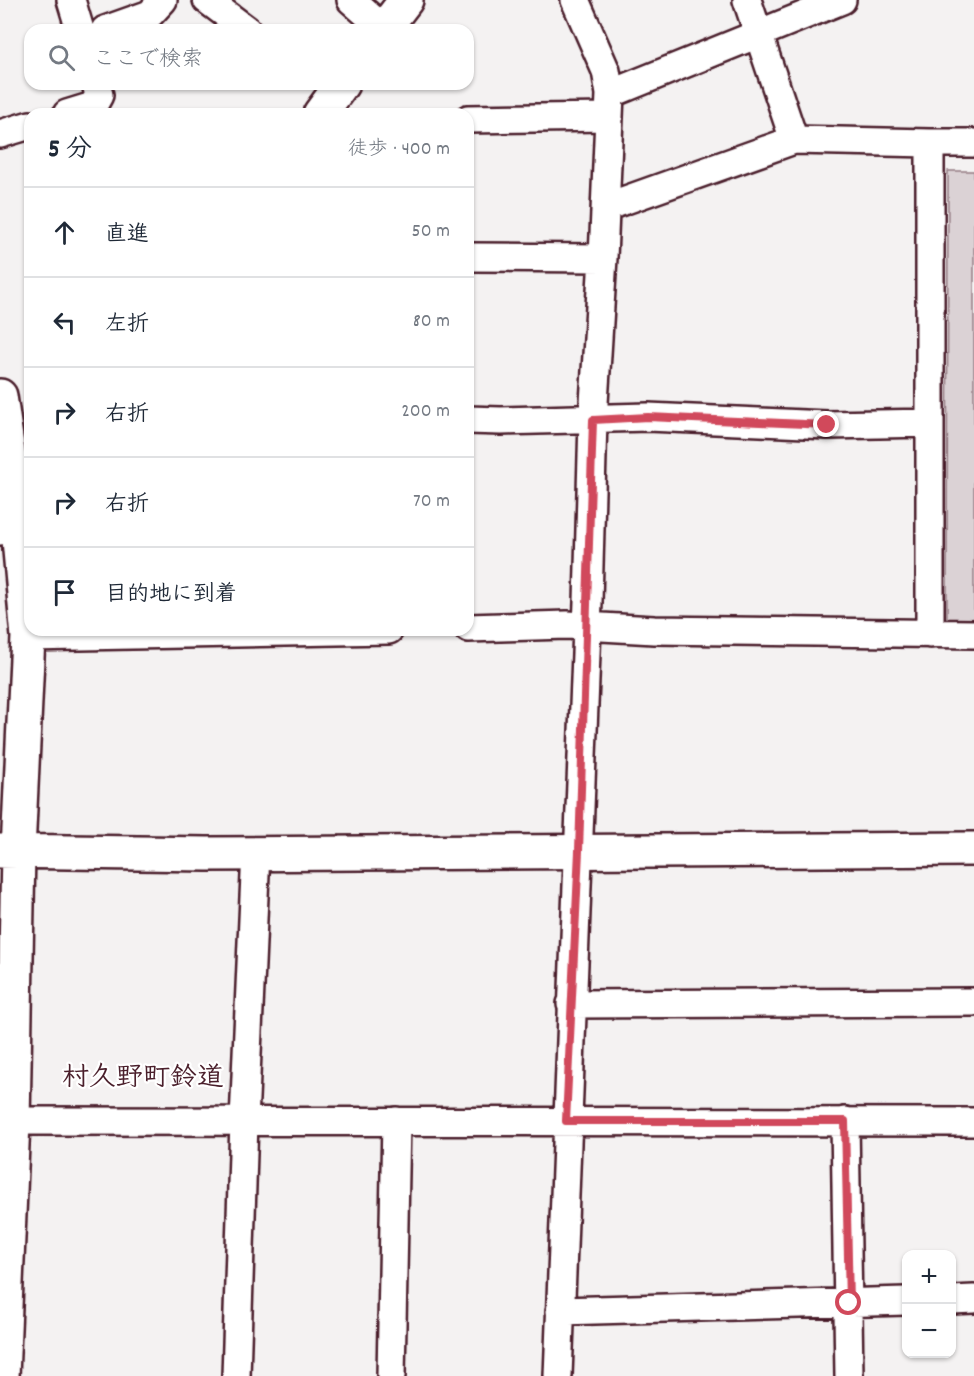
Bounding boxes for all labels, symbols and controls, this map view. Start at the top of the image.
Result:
search box [24,24,474,90]
icon: search [45,41,78,74]
text: ここで検索 [93,45,203,76]
text: 5 分 [48,132,92,169]
text: 徒歩 · 400 m [348,136,450,164]
icon: ahead [48,216,81,249]
text: 50 m [412,218,450,246]
text: 直進 [105,220,149,251]
icon: left [48,306,81,339]
text: 80 m [413,308,450,336]
text: 左折 [105,310,149,341]
icon: right [48,396,81,429]
text: 200 m [401,398,450,426]
text: 右折 [105,400,149,431]
route end [813,411,839,437]
icon: right [48,486,81,519]
text: 70 m [413,488,450,516]
text: 右折 [105,490,149,521]
icon: arrive [48,576,81,609]
text: 目的地に到着 [105,580,237,611]
district label: 村久野町鈴道 [62,1060,224,1099]
map controls [902,1250,956,1358]
button: + [902,1250,956,1304]
route start [835,1289,861,1315]
button: − [902,1304,956,1358]

